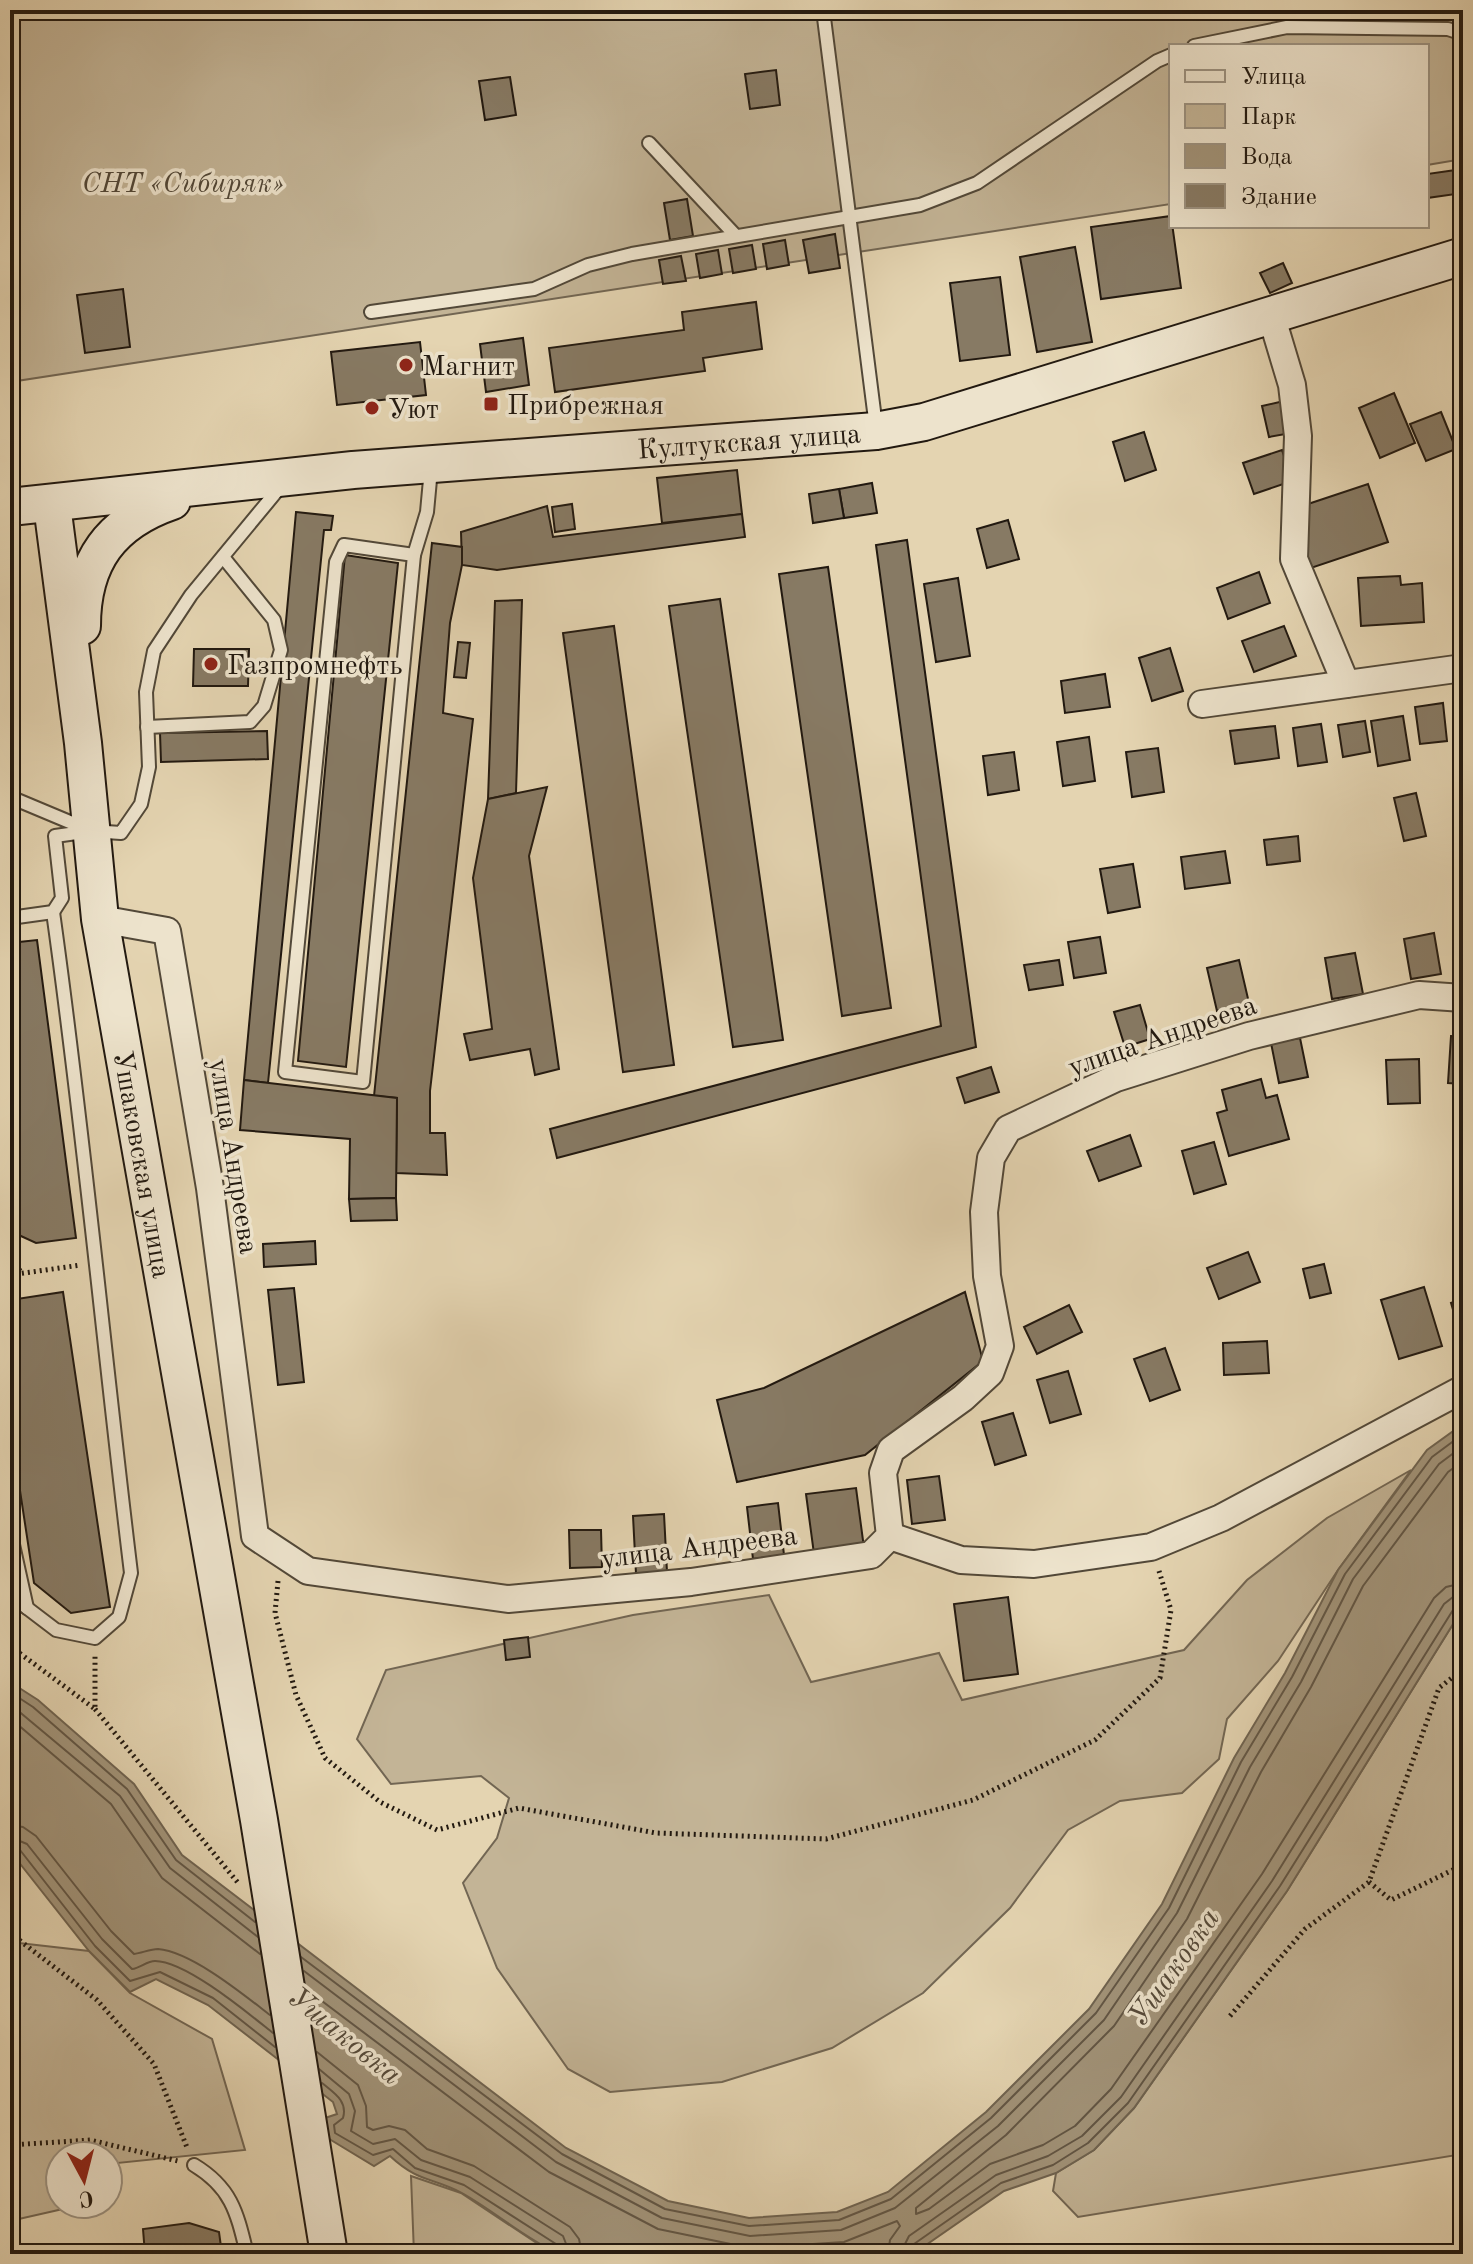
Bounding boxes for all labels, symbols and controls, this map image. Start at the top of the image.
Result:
legend [1169,44,1429,228]
text: Улица [1241,66,1306,90]
text: Парк [1241,106,1296,130]
text: Вода [1241,146,1293,170]
park label: СНТ «Сибиряк» [82,171,284,199]
text: Здание [1241,186,1317,210]
place label: Магнит [422,354,515,382]
marker: Магнит [397,356,415,374]
place label: Прибрежная [507,393,664,421]
marker: Прибрежная [482,395,500,413]
place label: Уют [388,397,439,425]
marker: Уют [363,399,381,417]
street label: Култукская улица [636,421,862,466]
place label: Газпромнефть [227,653,403,681]
marker: Газпромнефть [202,655,220,673]
street label: улица Андреева [1065,992,1261,1083]
street label: Ушаковская улица [107,1049,174,1281]
street label: улица Андреева [203,1057,261,1256]
street label: улица Андреева [600,1523,799,1575]
water label: Ушаковка [1123,1904,1226,2033]
water label: Ушаковка [281,1982,406,2091]
north arrow [44,2140,124,2220]
text: С [78,2186,95,2210]

